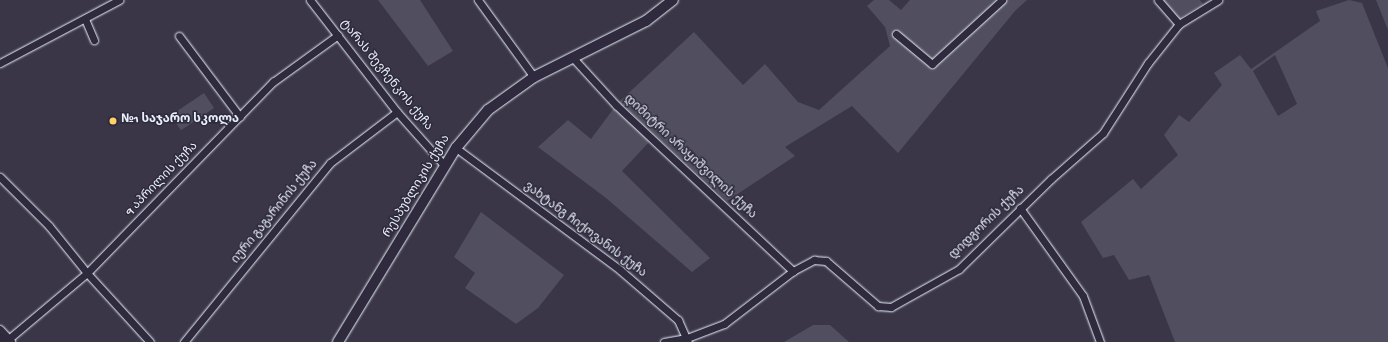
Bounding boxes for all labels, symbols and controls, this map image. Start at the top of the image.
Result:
street label: ტარას შევჩენკოს ქუჩა [336,17,434,135]
street label: დიმიტრი არაყიშვილის ქუჩა [620,93,758,223]
place label: №1 საჯარო სკოლა [121,114,239,128]
marker: №1 საჯარო სკოლა [108,116,118,126]
street label: რესპუბლიკის ქუჩა [382,133,454,241]
street label: 9 აპრილის ქუჩა [124,140,202,220]
street label: იური გაგარინის ქუჩა [230,158,322,268]
street label: ვახტანგ ჩიქოვანის ქუჩა [520,180,648,282]
street label: დიდგორის ქუჩა [947,184,1029,264]

